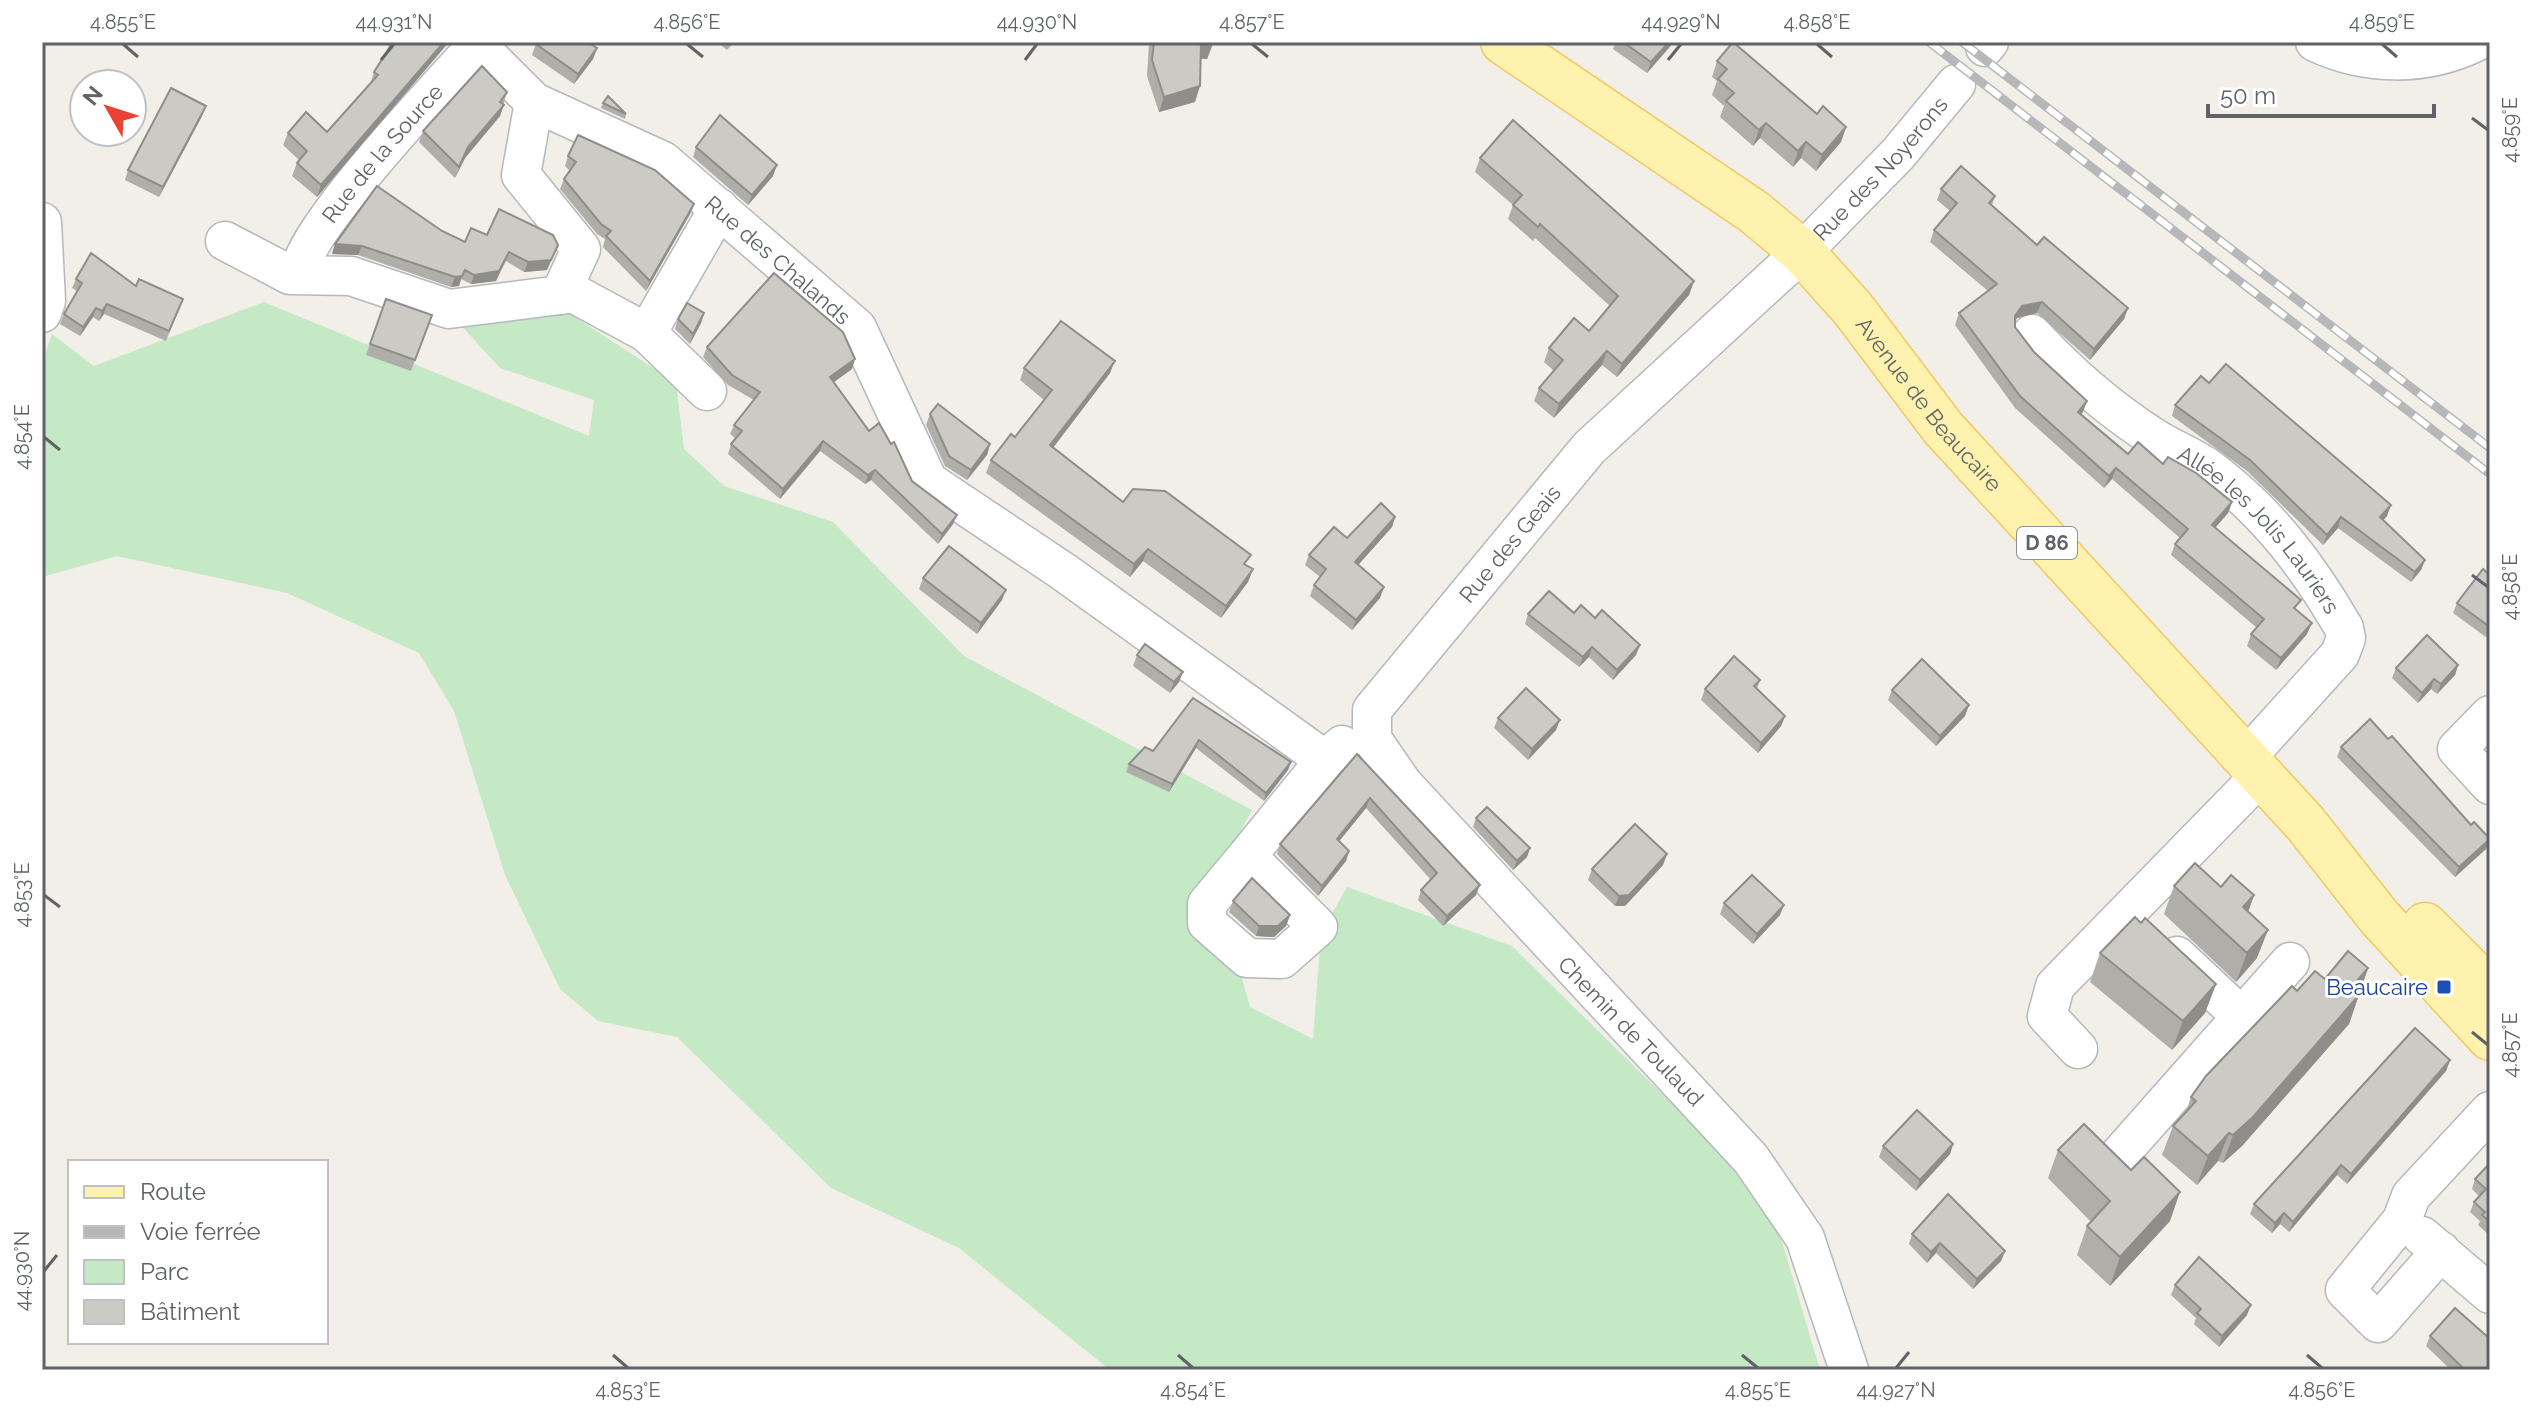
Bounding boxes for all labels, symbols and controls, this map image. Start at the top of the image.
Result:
text: 4.855°E [90,10,156,34]
text: 44.931°N [356,10,432,34]
text: 4.856°E [653,10,721,34]
text: 44.930°N [997,10,1077,34]
text: 4.857°E [1219,10,1285,34]
text: 44.929°N [1641,10,1721,34]
text: 4.858°E [1784,10,1850,34]
text: 4.859°E [2349,10,2415,34]
north arrow [68,68,148,148]
scale bar [2208,68,2434,118]
street label: Rue de la Source [316,78,448,228]
text: N [77,81,108,110]
text: 50 m [2220,81,2276,110]
street label: Rue des Noyerons [1807,92,1953,246]
text: 4.859°E [2498,97,2522,163]
street label: Rue des Chalands [700,190,856,330]
street label: Avenue de Beaucaire [1851,312,2007,497]
text: 4.854°E [10,404,34,470]
street label: Allée les Jolis Lauriers [2173,440,2345,618]
street label: Rue des Geais [1454,480,1566,608]
road number: D 86 [2017,527,2077,559]
text: 4.858°E [2498,554,2522,620]
text: 4.853°E [10,862,34,928]
street label: Chemin de Toulaud [1553,951,1709,1111]
place label: Beaucaire [2326,974,2428,1000]
marker: Beaucaire [2435,978,2453,996]
text: 4.857°E [2498,1012,2522,1078]
legend [68,1160,328,1344]
text: Route [140,1177,206,1206]
text: Voie ferrée [140,1217,261,1246]
text: 44.930°N [10,1231,34,1311]
text: Parc [140,1257,189,1286]
text: Bâtiment [140,1297,240,1326]
text: 4.853°E [595,1378,661,1402]
text: 4.854°E [1160,1378,1226,1402]
text: 4.855°E [1725,1378,1791,1402]
text: 44.927°N [1856,1378,1936,1402]
text: 4.856°E [2288,1378,2356,1402]

